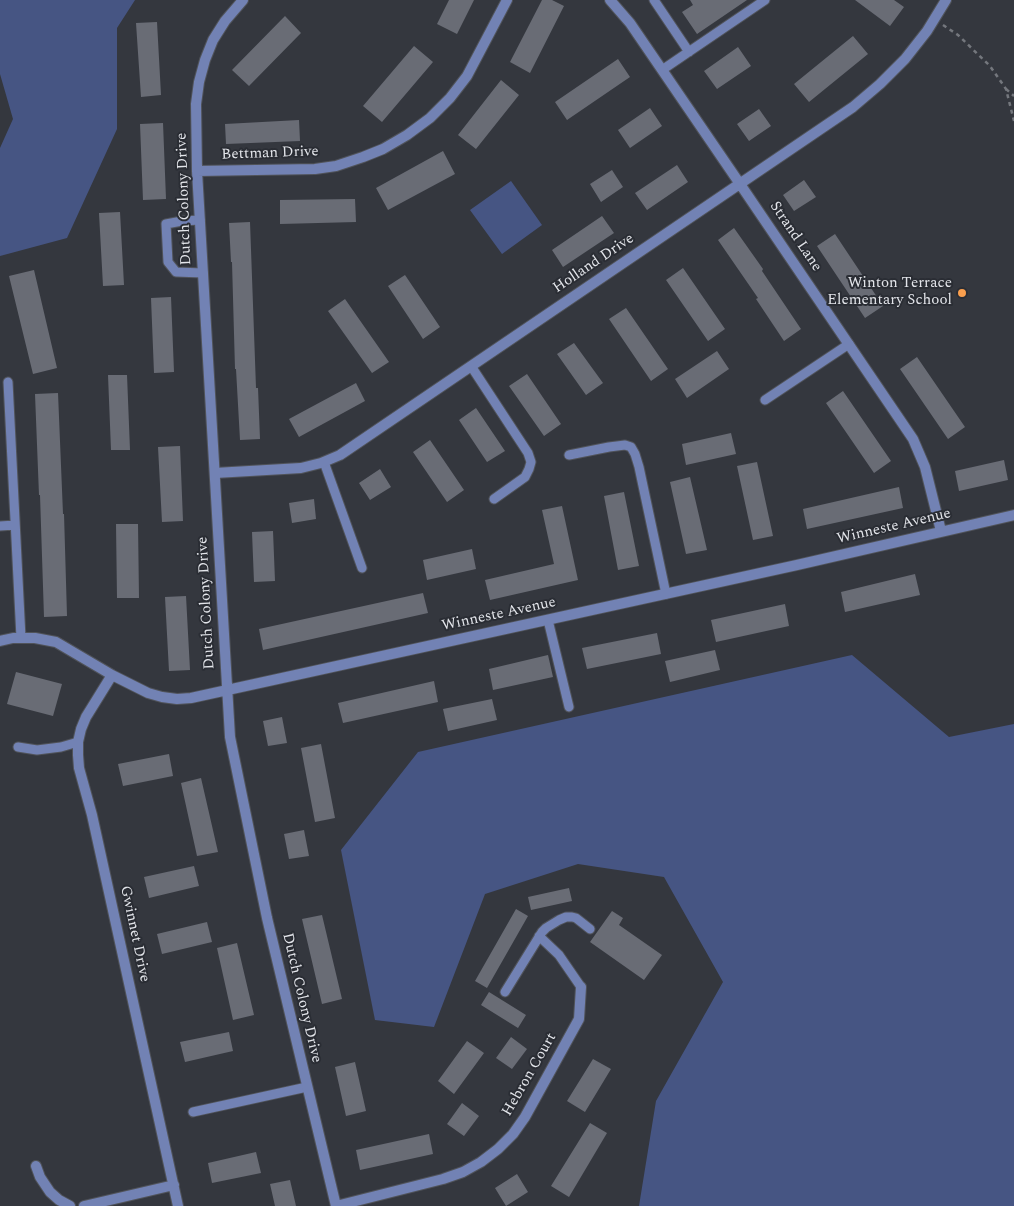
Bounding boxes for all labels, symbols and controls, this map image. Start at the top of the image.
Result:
street label: Dutch Colony Drive [174,132,196,266]
street label: Bettman Drive [221,143,319,165]
street label: Strand Lane [765,199,825,275]
street label: Holland Drive [550,230,638,298]
place label: Winton Terrace Elementary School [827,275,952,310]
marker: Winton Terrace Elementary School [956,287,968,299]
street label: Winneste Avenue [835,505,953,549]
street label: Dutch Colony Drive [195,536,219,670]
street label: Winneste Avenue [440,594,558,636]
street label: Gwinnet Drive [115,884,153,984]
street label: Dutch Colony Drive [277,931,325,1065]
street label: Hebron Court [499,1030,561,1120]

